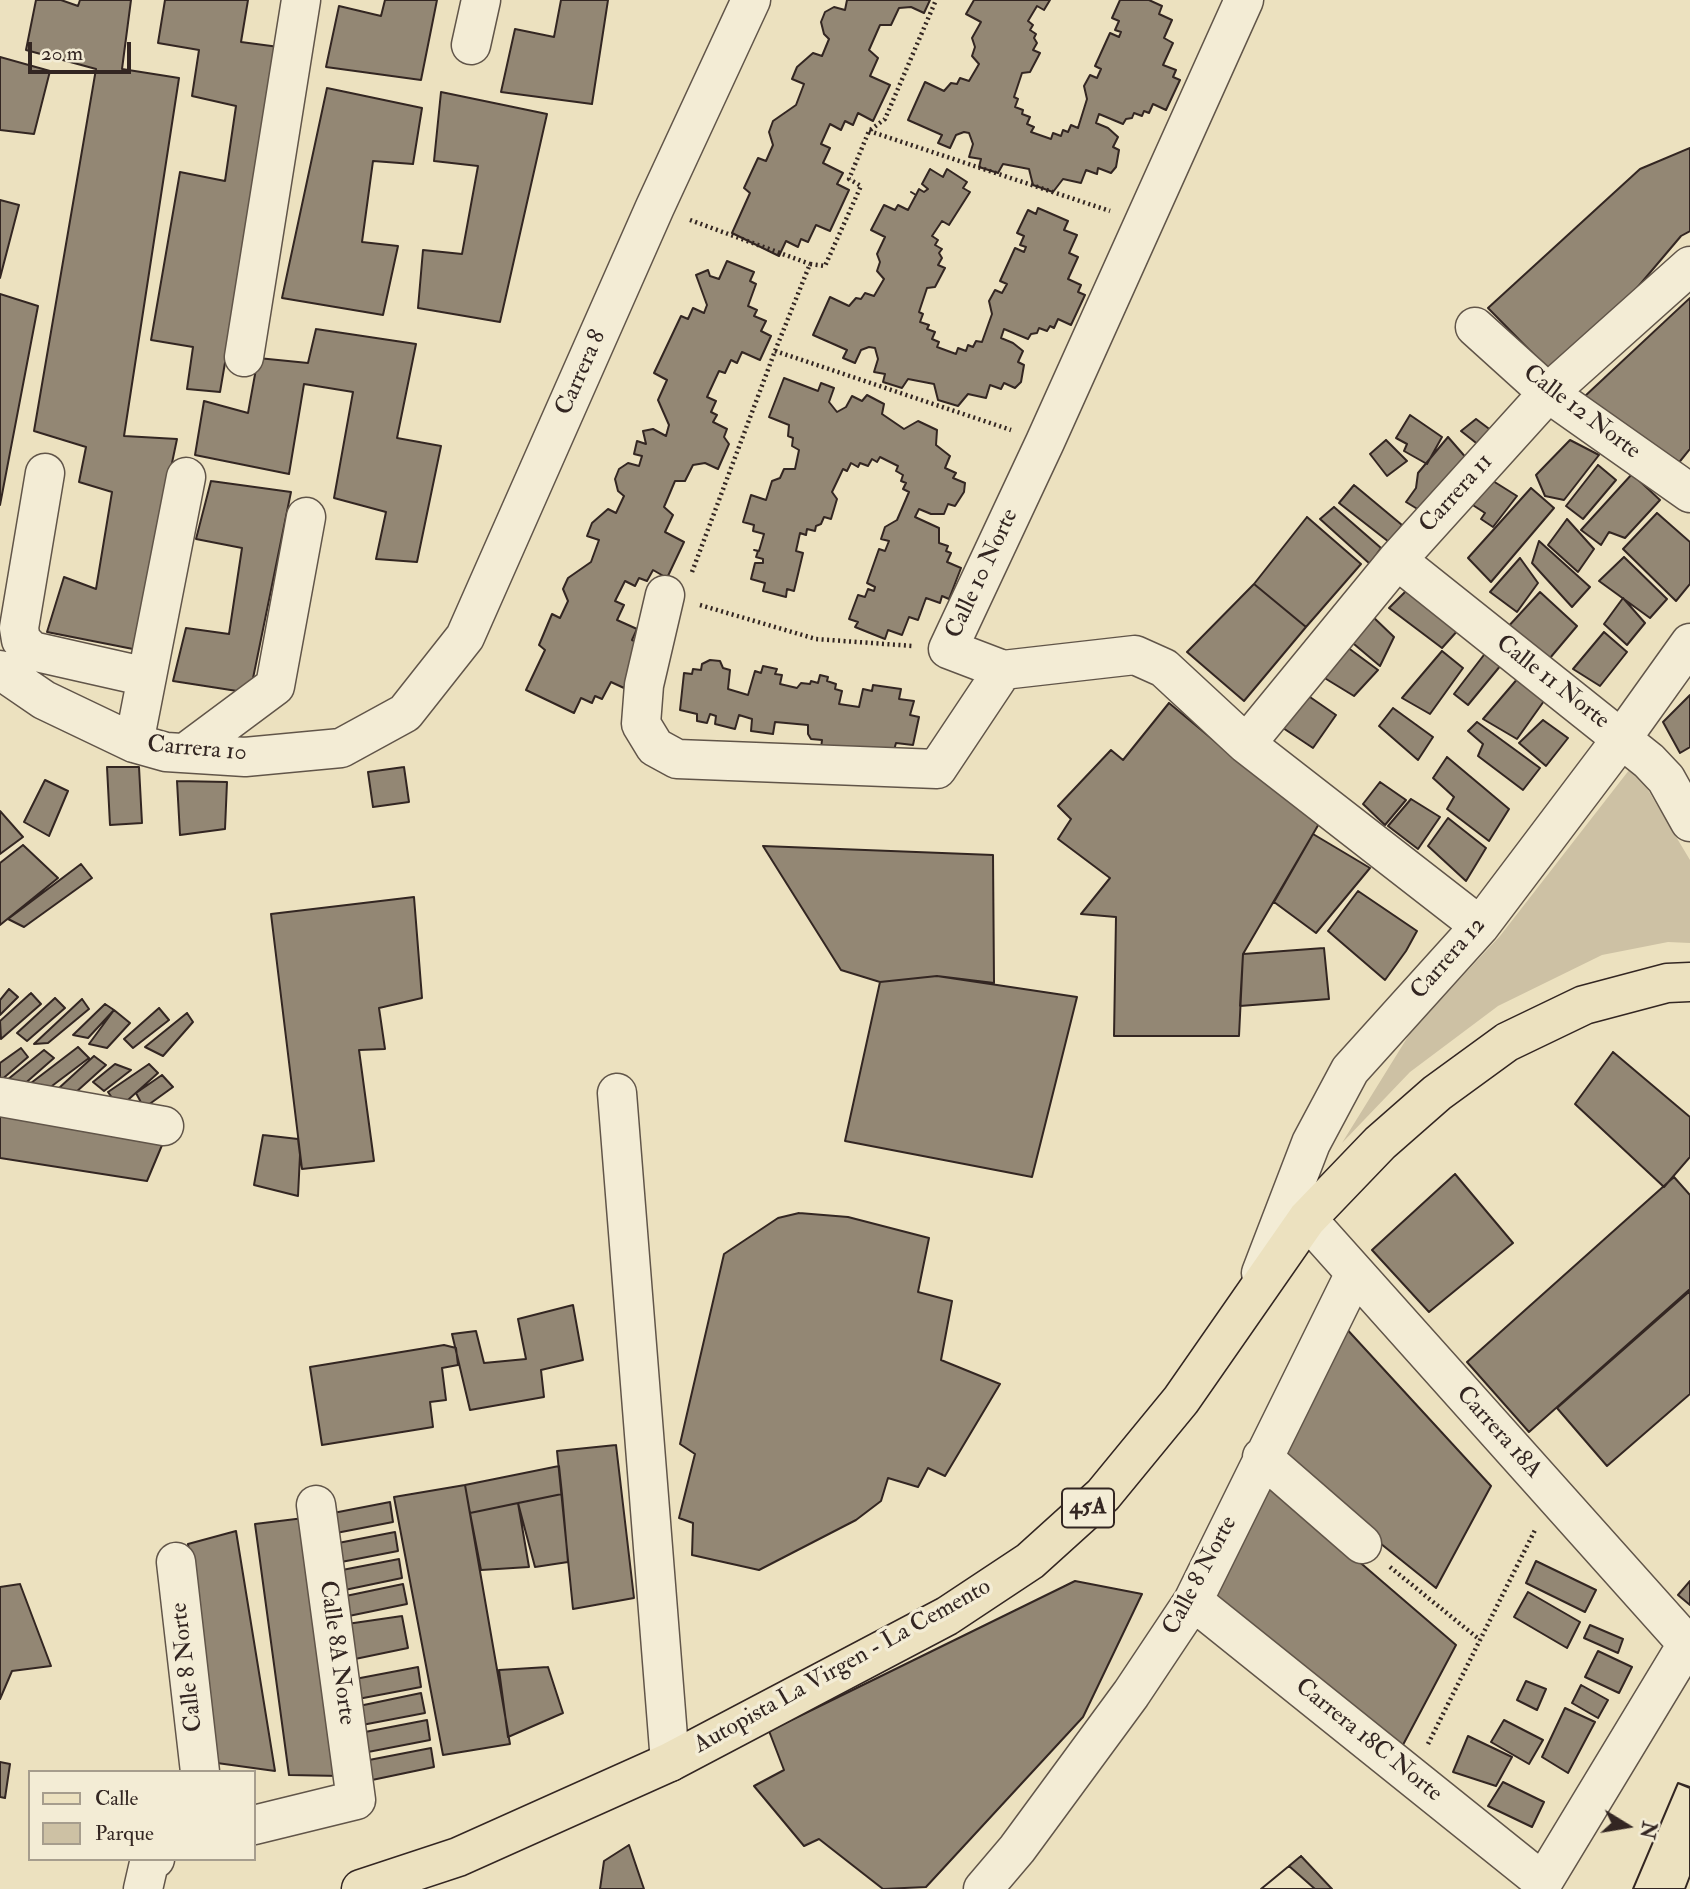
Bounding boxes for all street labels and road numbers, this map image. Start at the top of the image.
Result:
street label: Carrera 8 [550,326,614,420]
street label: Calle 12 Norte [1517,359,1645,467]
street label: Carrera 11 [1414,449,1500,539]
street label: Calle 10 Norte [940,505,1026,643]
street label: Calle 11 Norte [1490,630,1614,736]
street label: Carrera 10 [146,731,248,769]
street label: Carrera 12 [1405,912,1493,1006]
street label: Carrera 18A [1449,1381,1547,1485]
road number: 45A [1062,1488,1114,1527]
street label: Calle 8 Norte [1158,1512,1244,1640]
street label: Autopista La Virgen - La Cemento [690,1573,996,1761]
street label: Calle 8A Norte [312,1579,360,1727]
street label: Calle 8 Norte [166,1601,210,1733]
street label: Carrera 18C Norte [1289,1673,1447,1809]

